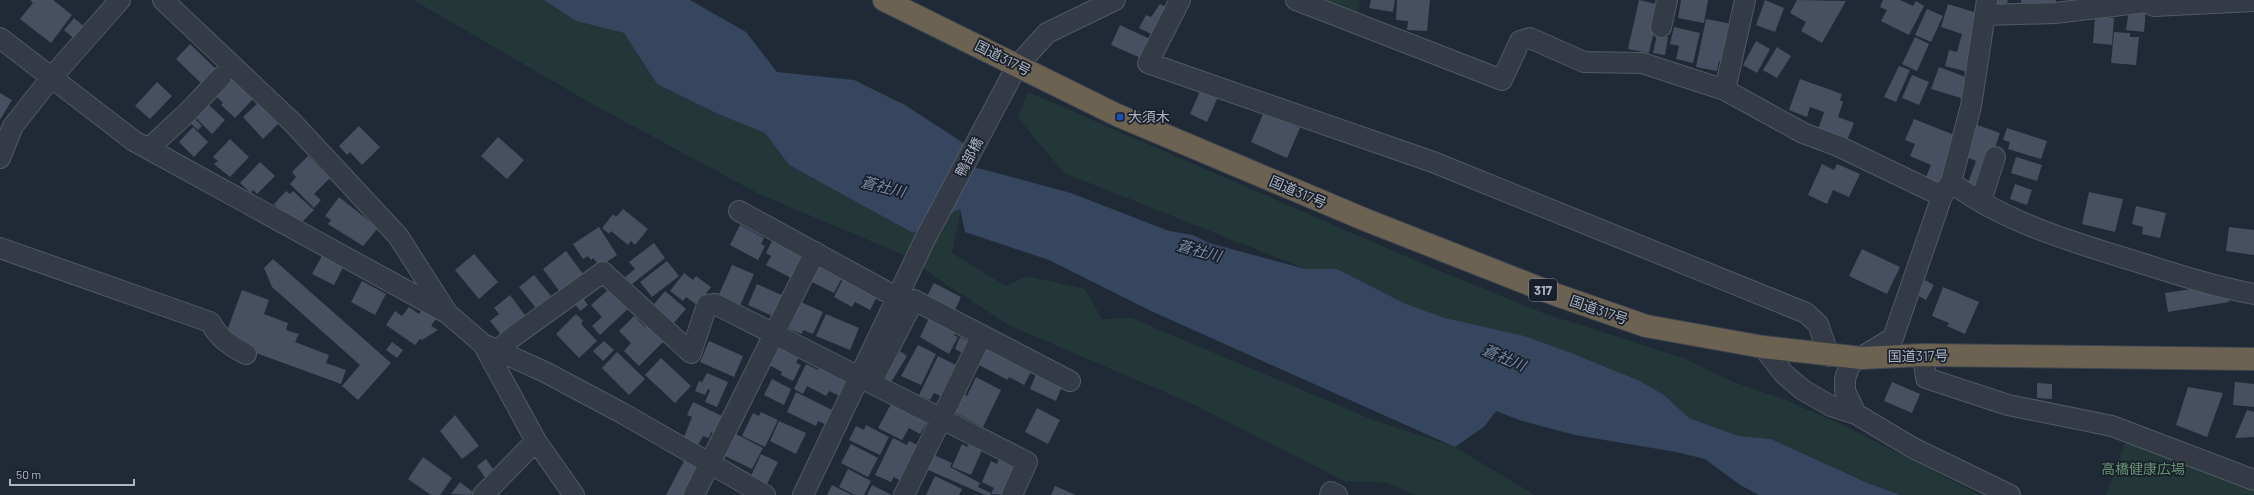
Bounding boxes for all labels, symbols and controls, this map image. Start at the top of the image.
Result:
street label: 国道317号 [972,36,1034,79]
place label: 大須木 [1128,108,1170,125]
marker: 大須木 [1115,112,1125,122]
street label: 鴨部橋 [951,134,986,179]
water label: 蒼社川 [859,172,909,201]
street label: 国道317号 [1267,172,1329,211]
water label: 蒼社川 [1175,236,1225,265]
road number: 317 [1529,279,1557,301]
street label: 国道317号 [1568,292,1631,327]
water label: 蒼社川 [1480,340,1530,375]
street label: 国道317号 [1888,346,1948,365]
park label: 高橋健康広場 [2101,460,2185,477]
scale bar [10,461,134,487]
text: 50 m [16,467,41,481]

